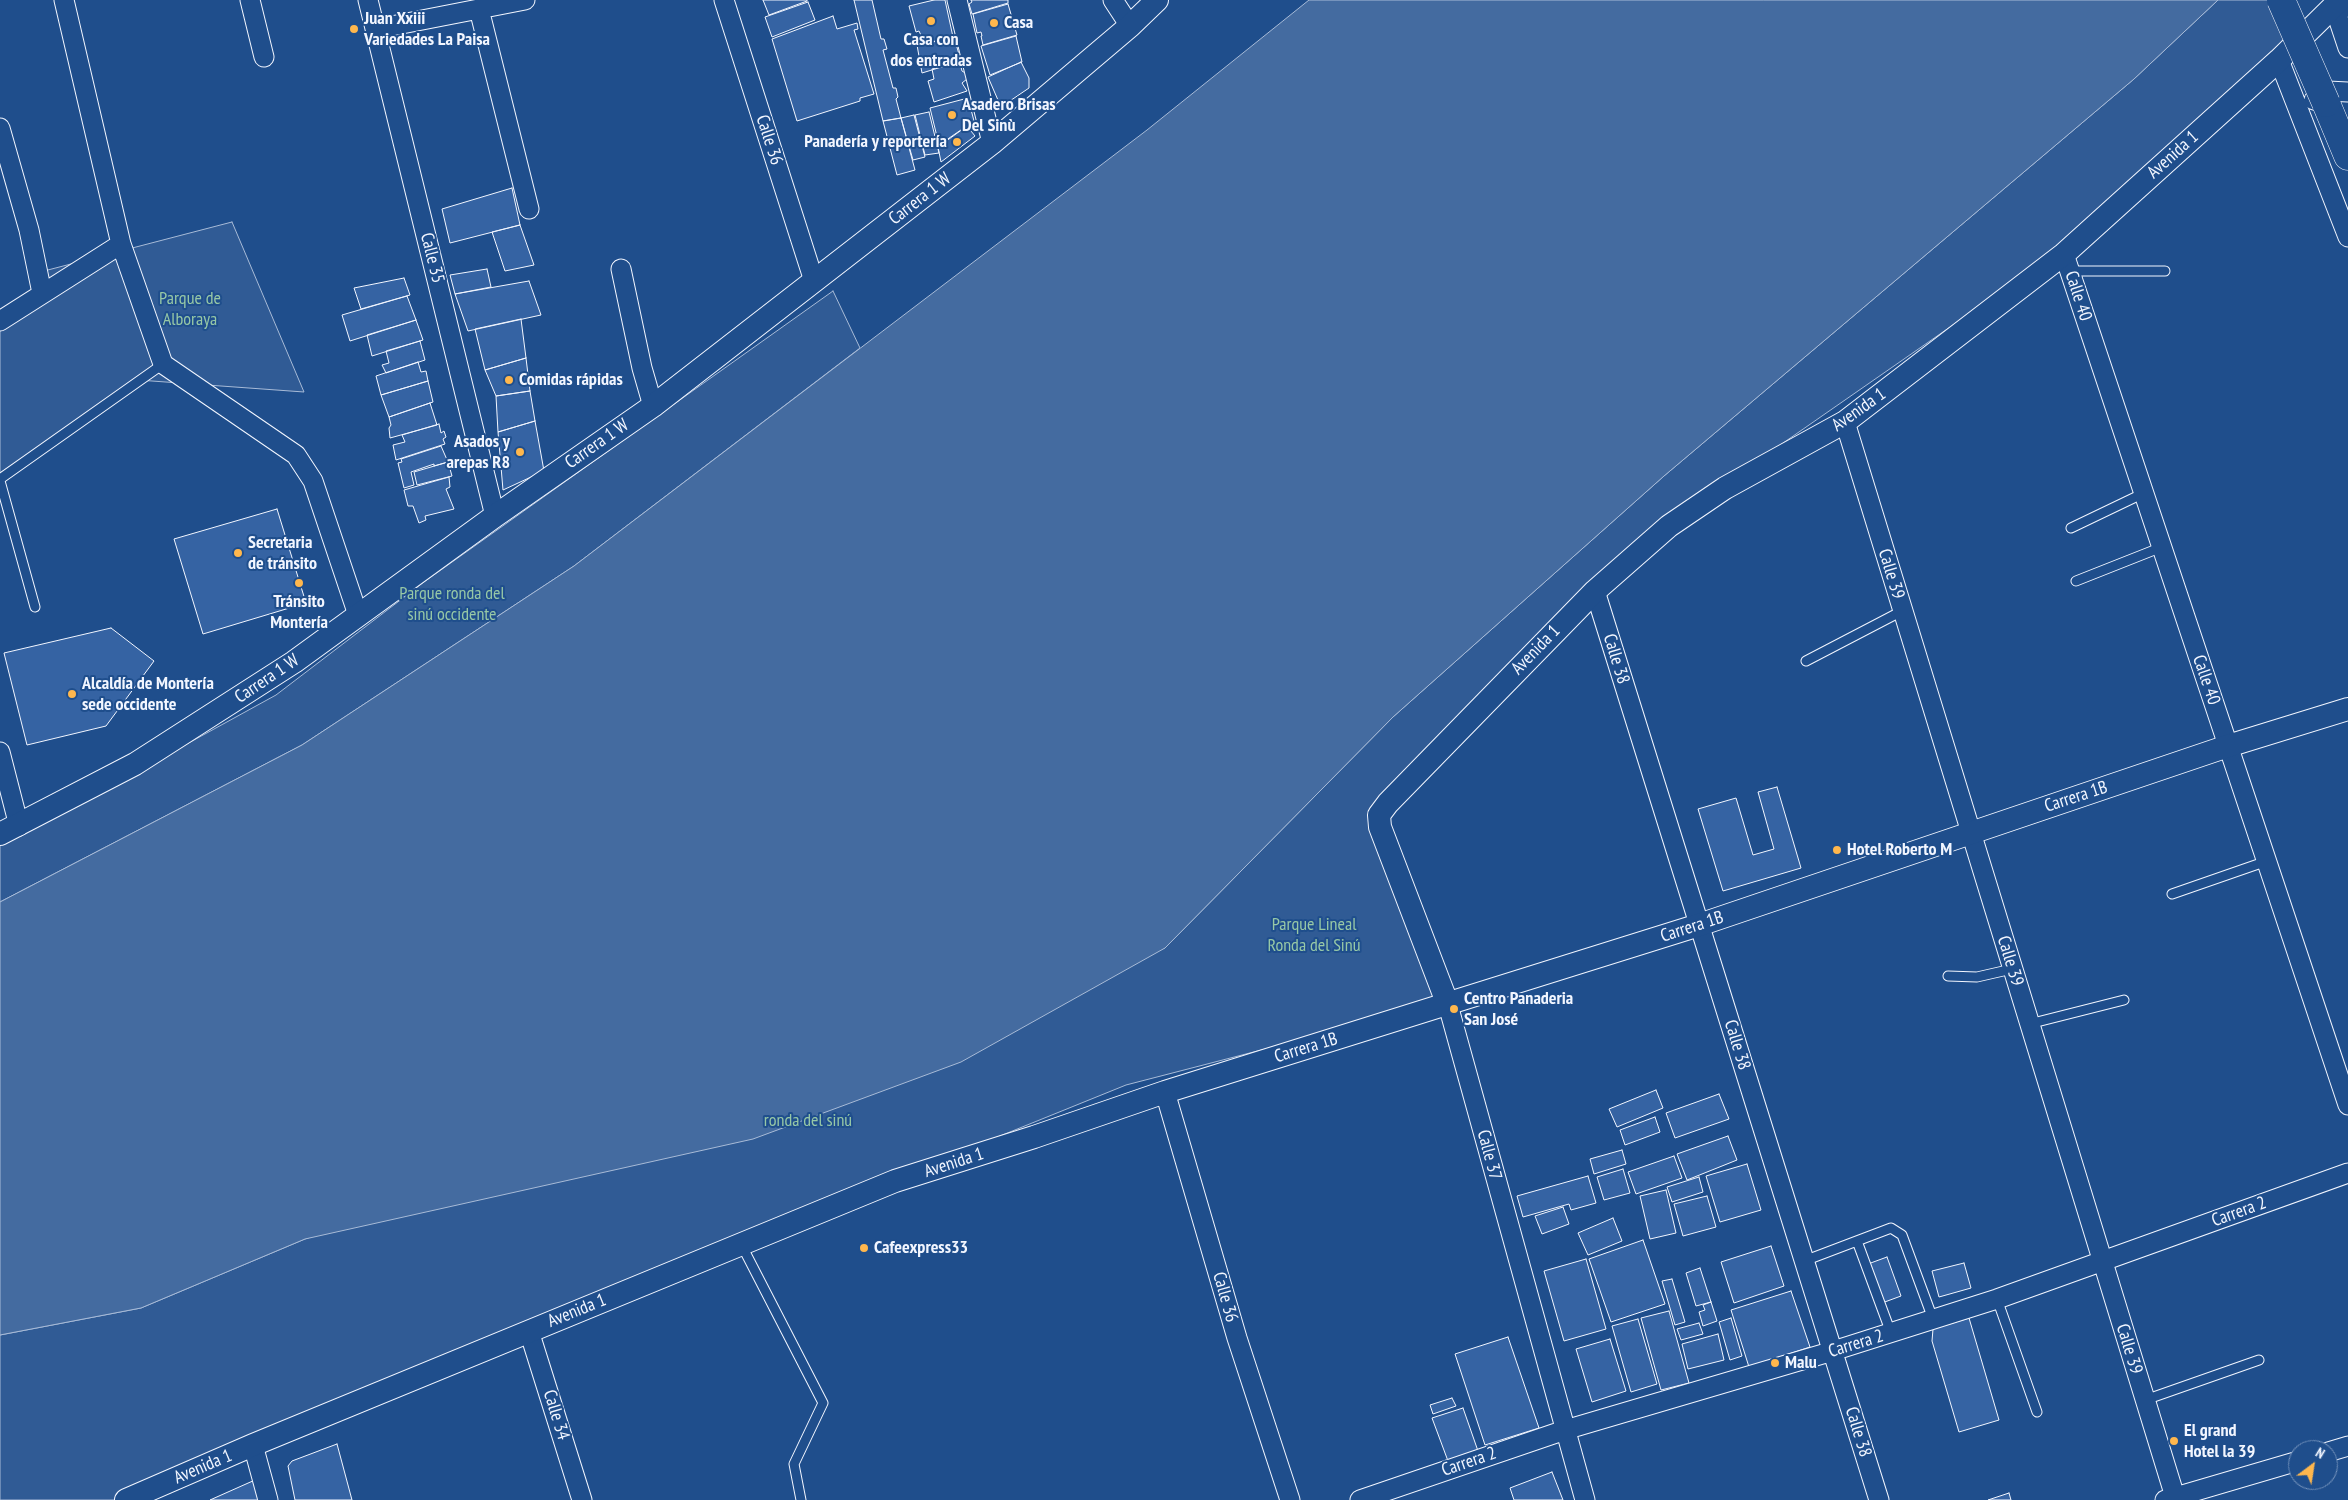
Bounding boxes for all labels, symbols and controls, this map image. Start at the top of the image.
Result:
place label: Juan Xxiii Variedades La Paisa [364,8,490,50]
place label: Casa [1004,12,1033,34]
marker: Casa con dos entradas [925,15,937,27]
marker: Casa [988,17,1000,29]
marker: Juan Xxiii Variedades La Paisa [348,23,360,35]
place label: Casa con dos entradas [890,29,972,72]
place label: Asadero Brisas Del Sinù [962,94,1056,136]
marker: Asadero Brisas Del Sinù [946,109,958,121]
street label: Calle 36 [751,112,787,168]
street label: Avenida 1 [2143,127,2203,183]
place label: Panadería y reportería [804,131,947,153]
marker: Panadería y reportería [951,136,963,148]
street label: Carrera 1 W [885,168,955,230]
street label: Calle 35 [415,231,449,285]
street label: Calle 40 [2060,268,2096,324]
park label: Parque de Alboraya [159,288,221,330]
place label: Comidas rápidas [519,369,623,391]
marker: Comidas rápidas [503,374,515,386]
street label: Avenida 1 [1828,384,1890,436]
street label: Carrera 1 W [561,414,633,474]
place label: Asados y arepas R8 [446,431,510,474]
marker: Asados y arepas R8 [514,446,526,458]
place label: Secretaria de tránsito [248,532,317,574]
street label: Calle 39 [1873,546,1909,602]
marker: Secretaria de tránsito [232,547,244,559]
marker: Tránsito Montería [293,577,305,589]
park label: Parque ronda del sinú occidente [399,583,505,626]
place label: Tránsito Montería [270,591,328,634]
street label: Avenida 1 [1507,621,1565,679]
street label: Calle 38 [1598,631,1634,687]
street label: Carrera 1 W [231,650,303,708]
street label: Calle 40 [2187,652,2225,708]
place label: Alcaldía de Montería sede occidente [82,673,214,716]
marker: Alcaldía de Montería sede occidente [66,688,78,700]
street label: Carrera 1B [2042,777,2110,817]
place label: Hotel Roberto M [1847,839,1952,861]
marker: Hotel Roberto M [1831,844,1843,856]
street label: Carrera 1B [1658,907,1726,947]
park label: Parque Lineal Ronda del Sinú [1268,914,1360,956]
street label: Calle 39 [1992,933,2028,989]
place label: Centro Panaderia San José [1464,988,1573,1030]
marker: Centro Panaderia San José [1448,1003,1460,1015]
street label: Calle 38 [1719,1017,1755,1073]
street label: Carrera 1B [1272,1028,1340,1068]
park label: ronda del sinú [764,1110,852,1132]
street label: Calle 37 [1472,1128,1506,1182]
street label: Avenida 1 [922,1143,986,1183]
street label: Carrera 2 [2209,1192,2269,1232]
place label: Cafeexpress33 [874,1237,968,1259]
marker: Cafeexpress33 [858,1242,870,1254]
street label: Calle 36 [1208,1269,1242,1325]
street label: Avenida 1 [545,1290,609,1332]
street label: Calle 39 [2111,1321,2147,1377]
street label: Carrera 2 [1826,1325,1886,1363]
place label: Malu [1785,1352,1817,1374]
marker: Malu [1769,1357,1781,1369]
street label: Calle 34 [538,1387,574,1443]
street label: Calle 38 [1840,1404,1876,1460]
place label: El grand Hotel la 39 [2184,1420,2255,1462]
marker: El grand Hotel la 39 [2168,1435,2180,1447]
north arrow [2288,1440,2338,1490]
street label: Carrera 2 [1439,1443,1499,1481]
text: N [2312,1443,2328,1463]
street label: Avenida 1 [171,1445,235,1489]

